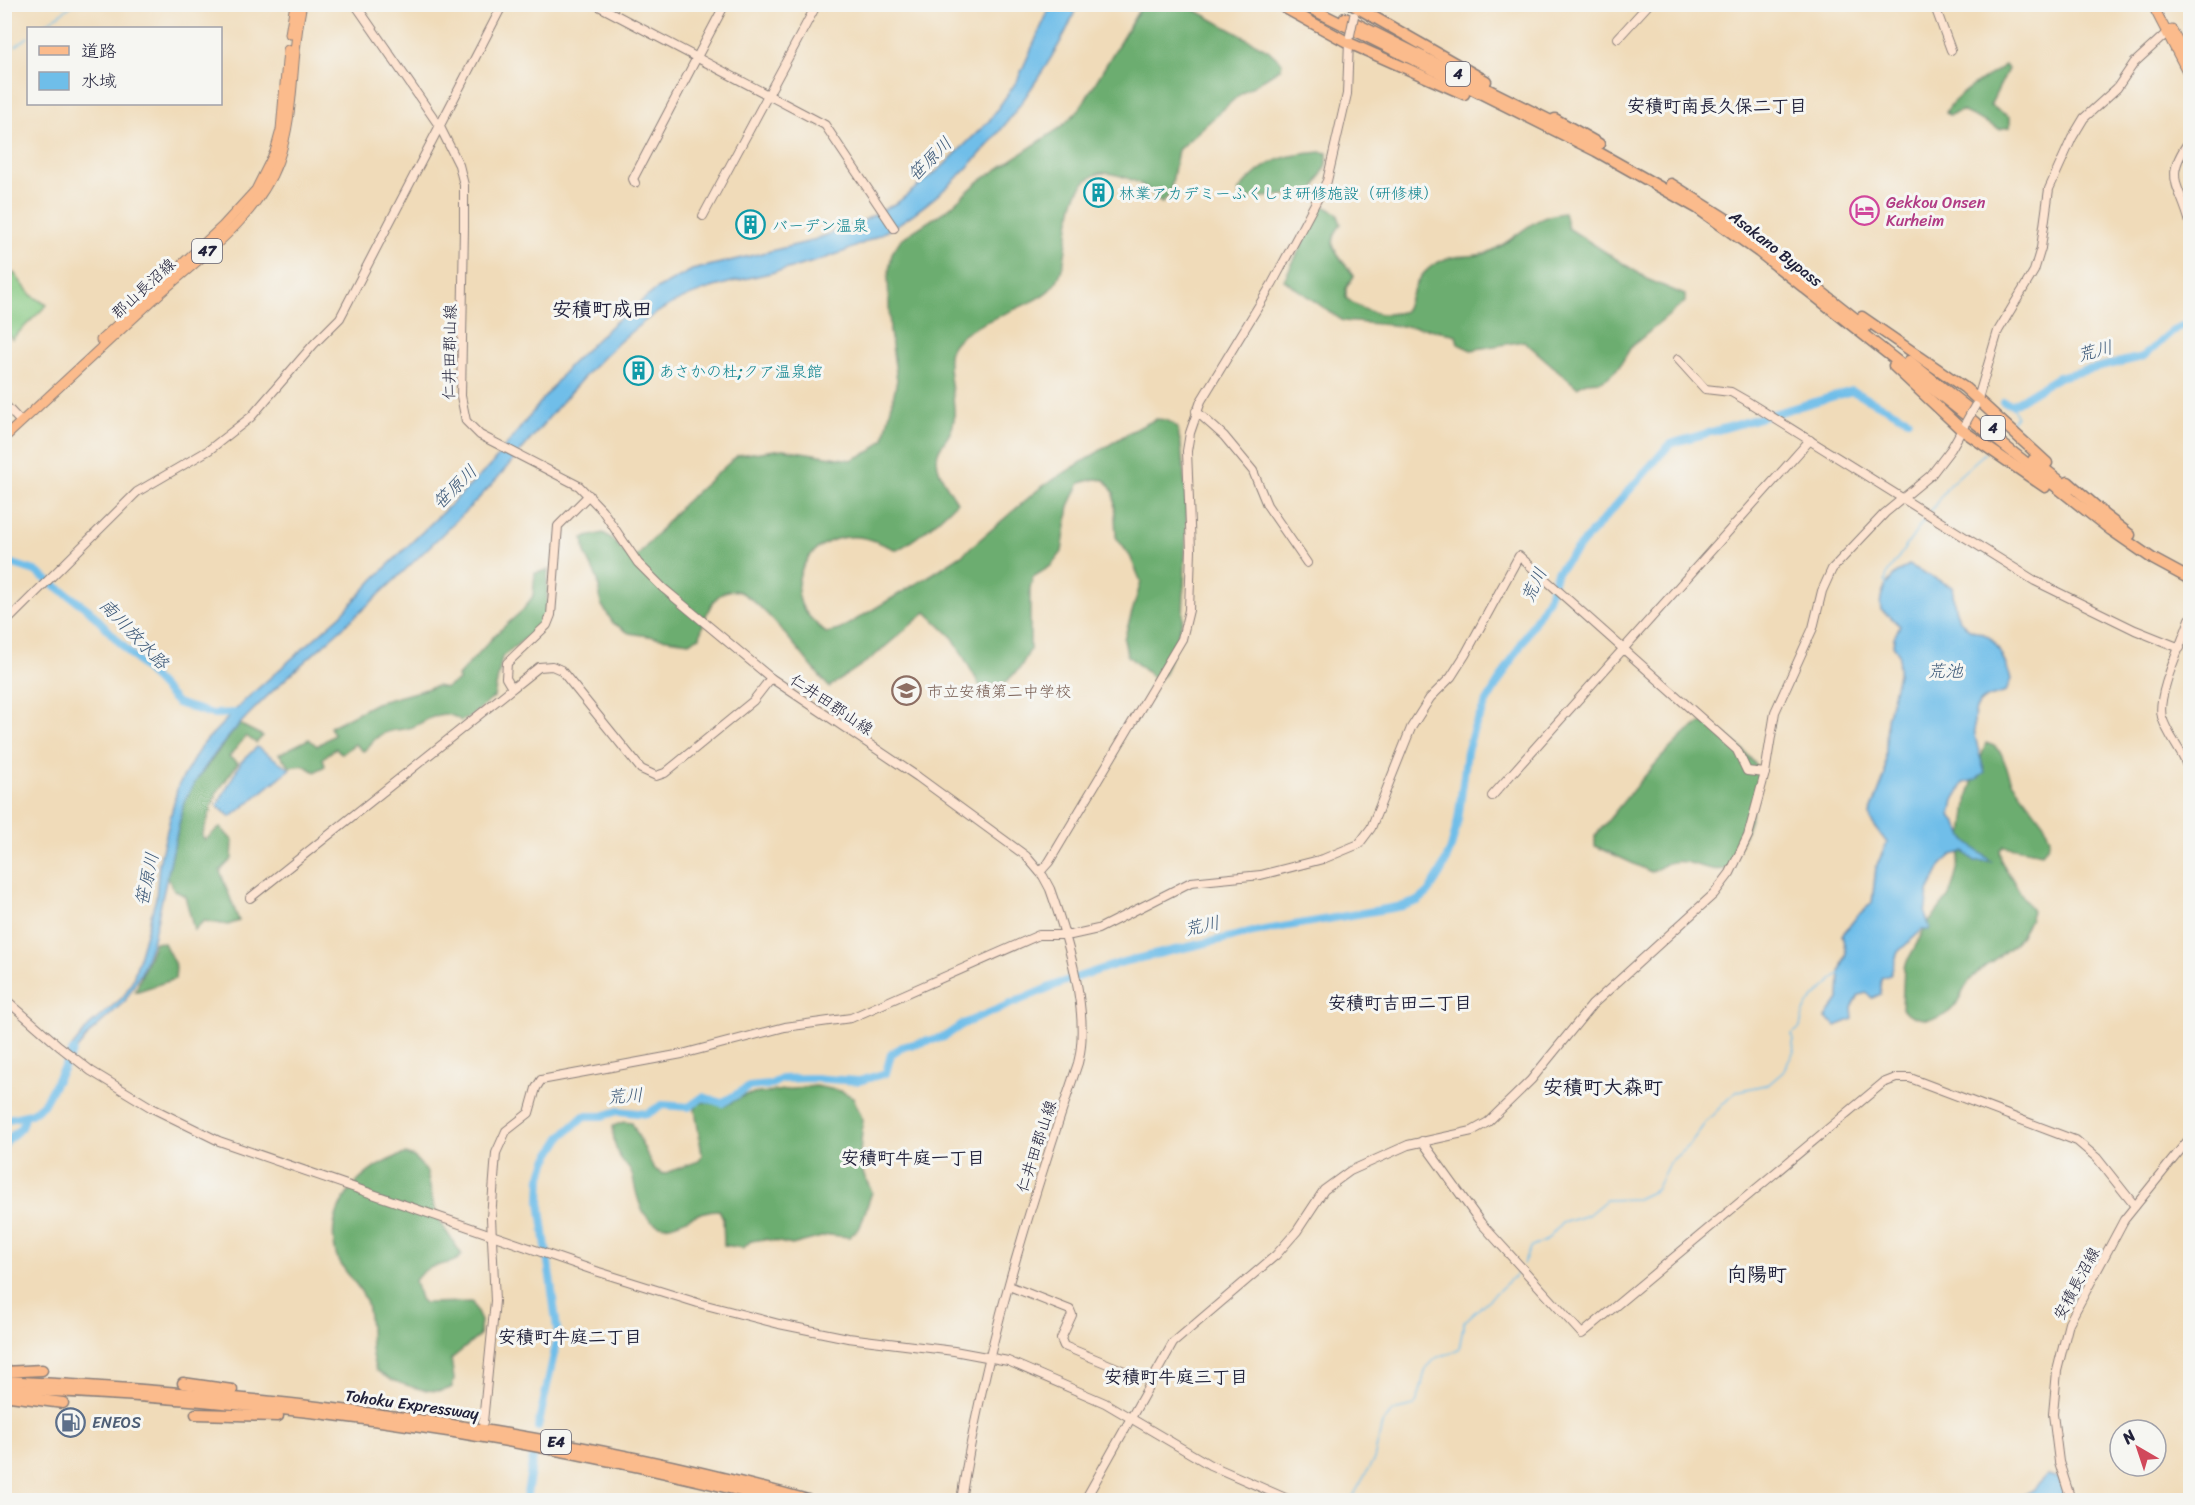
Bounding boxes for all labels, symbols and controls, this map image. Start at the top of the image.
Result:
legend [27,27,222,105]
text: 道路 [81,35,117,67]
road number: 4 [1446,62,1470,86]
text: 水域 [81,65,117,97]
district label: 安積町南長久保二丁目 [1627,90,1807,122]
water label: 笹原川 [900,129,960,189]
building icon: 林業アカデミーふくしま研修施設（研修棟） [1082,177,1114,209]
place label: 林業アカデミーふくしま研修施設（研修棟） [1119,179,1439,208]
place label: Gekkou Onsen Kurheim [1886,188,1986,235]
hotel icon: Gekkou Onsen Kurheim [1849,195,1881,227]
street label: Asakano Bypass [1722,202,1829,295]
building icon: バーデン温泉 [735,209,767,241]
place label: バーデン温泉 [772,211,868,240]
road number: 47 [192,239,222,263]
street label: 郡山長沼線 [104,250,182,326]
district label: 安積町成田 [552,292,652,327]
street label: 仁井田郡山線 [434,304,465,400]
water label: 荒川 [2074,331,2116,371]
building icon: あさかの杜;クア温泉館 [622,355,654,387]
place label: あさかの杜;クア温泉館 [659,357,823,386]
road number: 4 [1981,416,2005,440]
water label: 笹原川 [425,457,485,517]
water label: 荒川 [1512,562,1556,608]
water label: 南川放水路 [91,591,177,678]
water label: 荒池 [1927,655,1964,687]
street label: 仁井田郡山線 [784,666,880,743]
school or university icon: 市立安積第二中学校 [890,675,922,707]
place label: 市立安積第二中学校 [927,677,1071,706]
water label: 笹原川 [126,849,168,909]
water label: 荒川 [1181,907,1223,945]
district label: 安積町吉田二丁目 [1328,987,1472,1019]
district label: 安積町大森町 [1543,1070,1663,1105]
water label: 荒川 [606,1079,644,1113]
street label: 仁井田郡山線 [1008,1096,1065,1196]
district label: 安積町牛庭一丁目 [841,1142,985,1174]
street label: 安積長沼線 [2045,1241,2108,1325]
district label: 向陽町 [1727,1257,1787,1292]
district label: 安積町牛庭二丁目 [498,1321,642,1353]
district label: 安積町牛庭三丁目 [1104,1361,1248,1393]
street label: Tohoku Expressway [343,1381,481,1428]
fuel station icon: ENEOS [55,1406,87,1438]
place label: ENEOS [92,1408,141,1437]
north arrow [2108,1418,2168,1478]
text: N [2115,1421,2143,1452]
road number: E4 [541,1430,571,1454]

